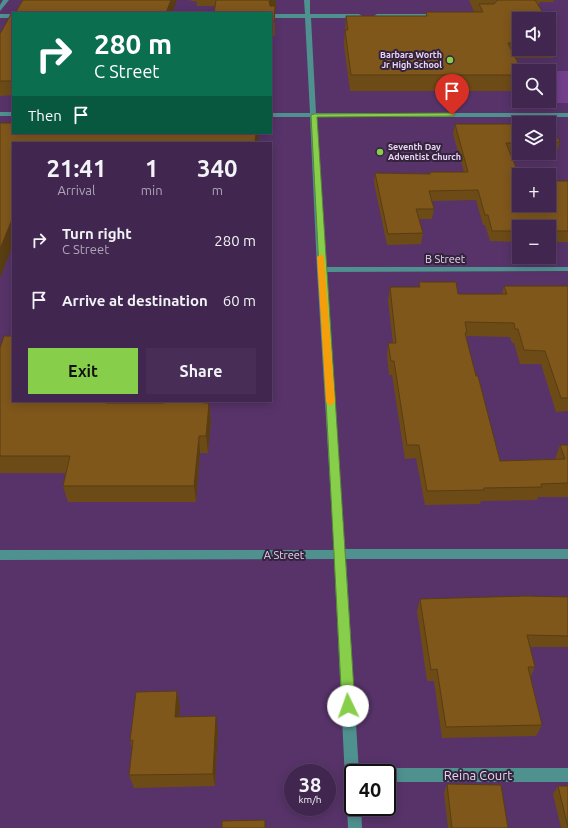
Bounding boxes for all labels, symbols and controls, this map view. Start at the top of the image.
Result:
map controls [512,12,556,264]
button: sound [512,12,556,56]
icon: right [28,28,80,80]
text: 280 m [94,28,172,59]
place label: Barbara Worth Jr High School [380,50,442,70]
marker: Barbara Worth Jr High School [445,55,455,65]
text: C Street [94,61,159,81]
button: search [512,64,556,108]
pin [435,74,469,115]
icon: arrive [441,80,463,102]
icon: arrive [70,104,92,126]
text: Then [28,107,62,124]
button: layers [512,116,556,160]
place label: Seventh Day Adventist Church [388,142,461,162]
marker: Seventh Day Adventist Church [375,147,385,157]
text: 21:41 [46,155,106,182]
text: 1 [145,155,158,182]
text: 340 [197,155,238,182]
button: + [512,168,556,212]
text: Arrival [57,183,95,197]
text: min [141,183,163,197]
text: m [212,183,223,197]
button: − [512,220,556,264]
text: Turn right [62,225,132,242]
icon: right [28,229,50,251]
text: 280 m [214,232,256,249]
text: C Street [62,242,109,256]
street label: B Street [425,253,466,265]
icon: arrive [28,289,50,311]
text: Arrive at destination [62,292,208,309]
text: 60 m [223,292,256,309]
button: Exit [28,348,138,394]
button: Share [146,348,256,394]
street label: A Street [264,549,305,561]
position arrow [327,685,369,727]
speed limit sign: 40 [344,764,396,816]
street label: Reina Court [444,768,512,782]
text: 38 [299,773,321,796]
text: km/h [298,794,322,805]

